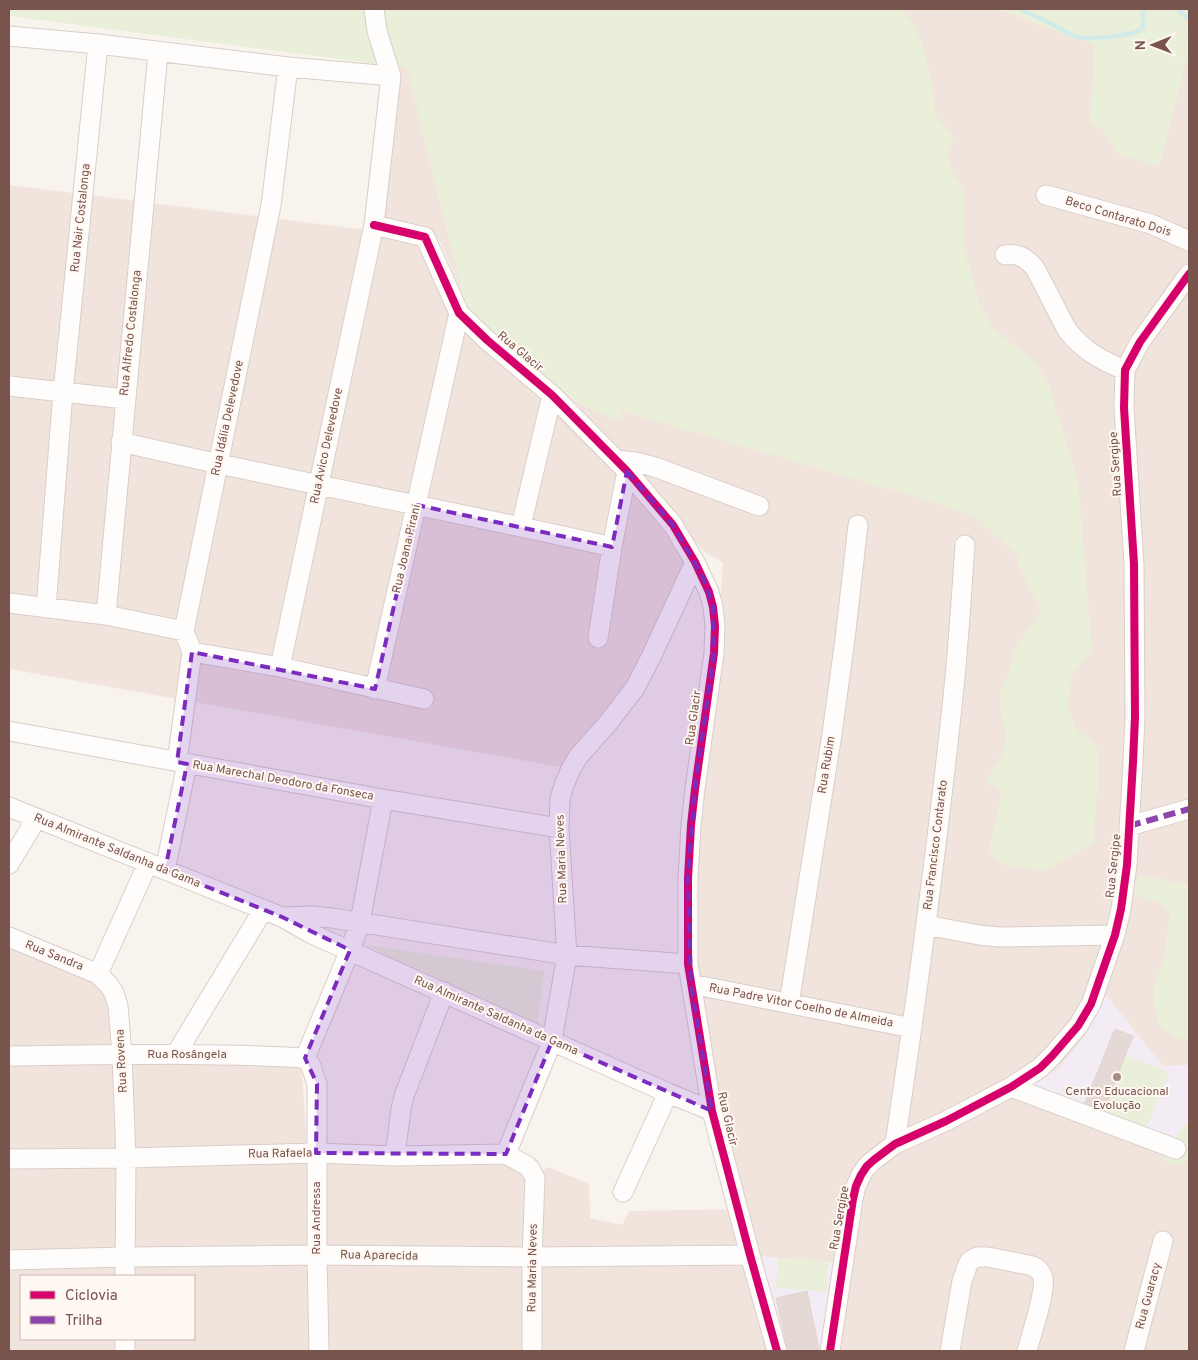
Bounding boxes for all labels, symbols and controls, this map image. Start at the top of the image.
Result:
north arrow [1128,20,1178,70]
text: N [1133,40,1150,50]
street label: Rua Nair Costalonga [67,163,95,273]
street label: Beco Contarato Dois [1063,193,1173,241]
street label: Rua Alfredo Costalonga [116,269,146,397]
street label: Rua Glacir [494,328,547,376]
street label: Rua Idália Delevedove [208,359,248,477]
street label: Rua Avico Delevedove [307,387,347,505]
street label: Rua Sergipe [1106,431,1126,497]
street label: Rua Joana Pirani [389,503,425,595]
street label: Rua Glacir [682,689,706,747]
street label: Rua Rubim [815,735,839,795]
street label: Rua Marechal Deodoro da Fonseca [191,757,375,805]
street label: Rua Francisco Contarato [920,779,952,911]
street label: Rua Almirante Saldanha da Gama [31,810,203,892]
street label: Rua Maria Neves [552,814,572,904]
street label: Rua Sergipe [1103,833,1125,899]
street label: Rua Sandra [22,937,86,975]
street label: Rua Almirante Saldanha da Gama [411,972,581,1060]
street label: Rua Padre Vitor Coelho de Almeida [707,980,895,1032]
street label: Rua Rovena [112,1029,132,1093]
street label: Rua Rosângela [147,1047,227,1063]
marker: Centro Educacional Evolução [1111,1071,1123,1083]
place label: Centro Educacional Evolução [1065,1084,1169,1114]
street label: Rua Glacir [713,1090,741,1148]
street label: Rua Rafaela [248,1145,312,1163]
street label: Rua Andressa [309,1181,325,1255]
street label: Rua Sergipe [826,1185,854,1251]
street label: Rua Maria Neves [524,1223,542,1313]
street label: Rua Aparecida [340,1247,418,1265]
street label: Rua Guaracy [1132,1261,1166,1331]
legend [20,1275,195,1340]
text: Ciclovia [65,1287,118,1306]
text: Trilha [65,1312,102,1331]

